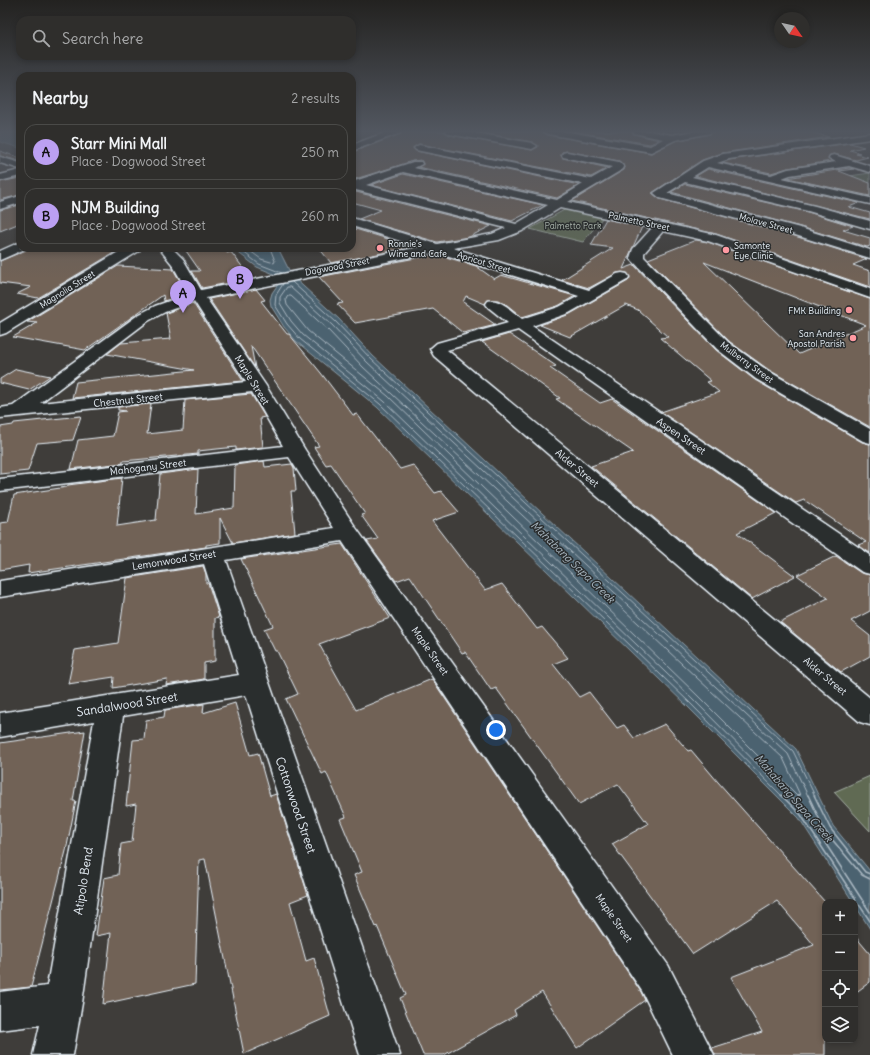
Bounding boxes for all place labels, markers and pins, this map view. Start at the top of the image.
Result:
place label: Ronnie's Wine and Cafe [388,238,447,259]
place label: Samonte Eye Clinic [734,240,773,261]
marker: Ronnie's Wine and Cafe [375,243,385,253]
marker: Samonte Eye Clinic [721,245,731,255]
pin: B [227,266,253,299]
pin: A [170,280,196,313]
place label: FMK Building [788,305,841,316]
marker: FMK Building [844,305,854,315]
place label: San Andres Apostol Parish [787,328,845,349]
marker: San Andres Apostol Parish [848,333,858,343]

